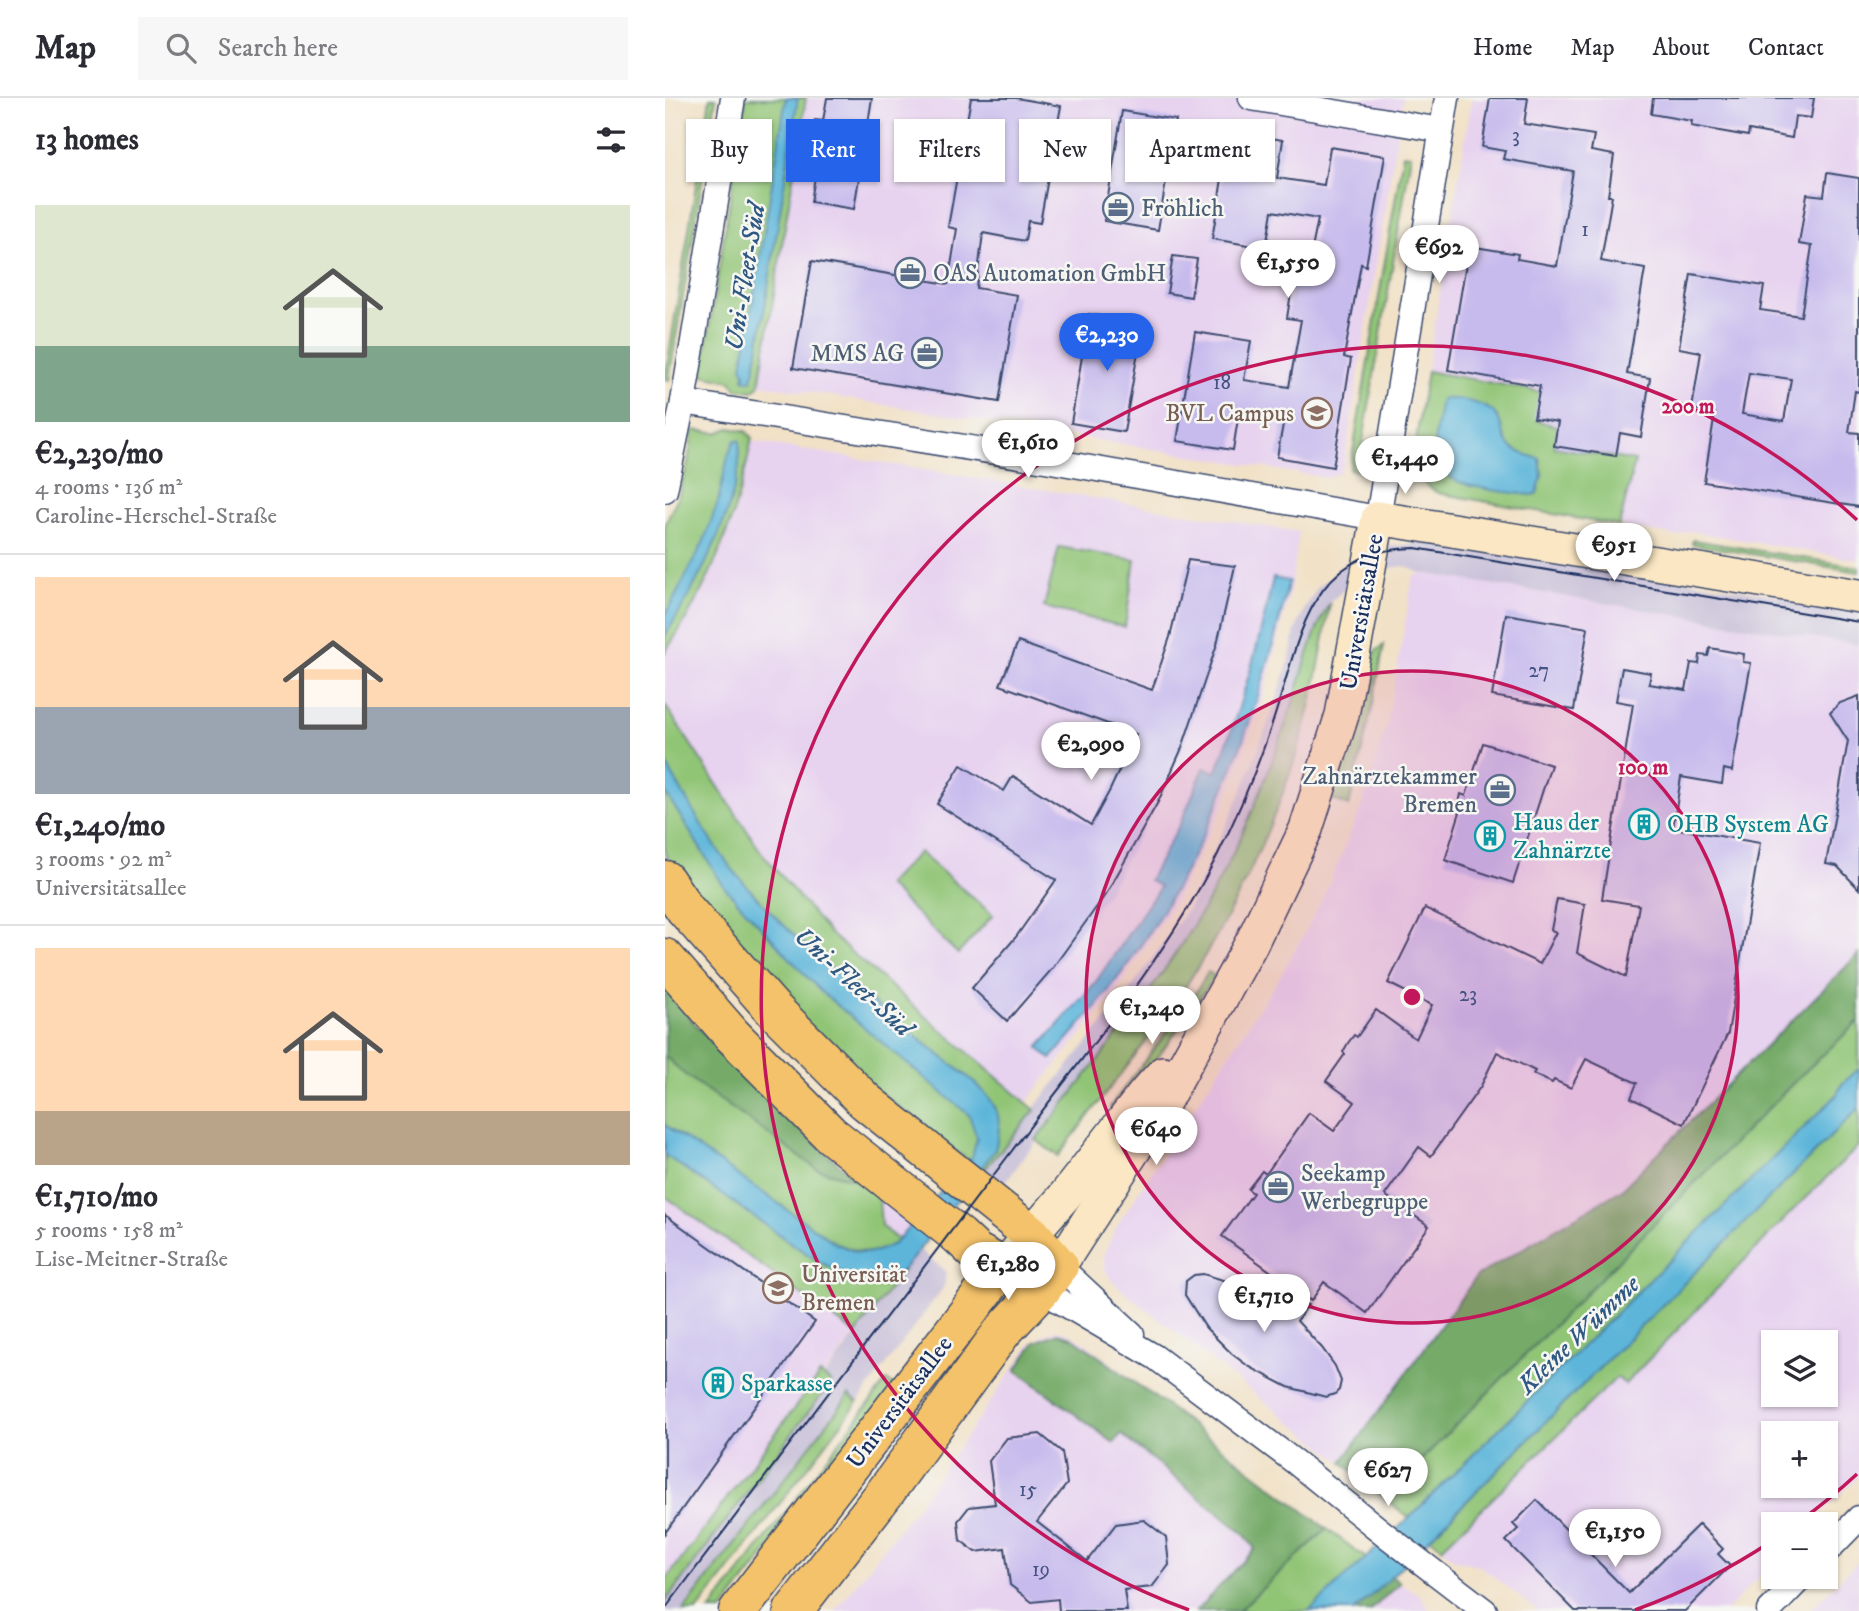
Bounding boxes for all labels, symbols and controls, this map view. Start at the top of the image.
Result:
search box [138,17,628,80]
text: Map [35,28,96,69]
icon: search [162,29,200,67]
text: Search here [218,32,338,65]
text: Home [1473,33,1532,63]
text: Map [1570,33,1615,63]
text: About [1653,33,1710,63]
text: Contact [1748,33,1824,63]
chip: Buy [686,119,772,182]
chip: Rent [786,119,880,182]
chip: Filters [894,119,1005,182]
chip: New [1019,119,1111,182]
chip: Apartment [1125,119,1275,182]
icon: filters [592,121,630,159]
text: 13 homes [35,122,139,159]
house number: 3 [1512,123,1520,149]
office icon: Fröhlich [1101,191,1135,225]
place label: Fröhlich [1141,194,1224,224]
water label: Uni-Fleet-Süd [718,198,774,353]
house number: 1 [1581,217,1589,243]
pin: €692 [1398,226,1480,285]
text: €692 [1415,233,1463,262]
pin: €1,550 [1231,240,1345,300]
text: €1,550 [1256,248,1320,277]
icon: home [270,250,396,376]
office icon: OAS Automation GmbH [893,256,927,290]
place label: OAS Automation GmbH [933,259,1166,289]
pin: €2,230 [1050,314,1164,373]
text: €2,230 [1075,321,1139,350]
office icon: MMS AG [910,336,944,370]
place label: MMS AG [811,339,904,369]
house number: 18 [1213,370,1231,396]
text: 200 m [1661,394,1715,420]
school or university icon: BVL Campus [1300,396,1334,430]
place label: BVL Campus [1165,399,1294,429]
pin: €1,610 [971,420,1085,480]
text: €1,610 [998,428,1058,457]
text: €2,230/mo [35,436,163,473]
pin: €1,440 [1348,436,1462,496]
text: €1,440 [1371,444,1439,473]
text: 4 rooms · 136 m² [35,473,182,502]
text: Caroline-Herschel-Straße [35,502,277,531]
pin: €951 [1573,524,1655,583]
text: €951 [1592,531,1636,560]
street label: Universitätsallee [1333,532,1391,693]
icon: home [270,622,396,748]
house number: 27 [1529,658,1549,684]
pin: €2,090 [1034,722,1148,782]
text: €2,090 [1057,730,1125,759]
text: 100 m [1618,755,1668,781]
place label: Zahnärztekammer Bremen [1302,762,1477,820]
office icon: Zahnärztekammer Bremen [1483,773,1517,807]
building icon: OHB System AG [1627,807,1661,841]
text: €1,240/mo [35,808,165,845]
place label: Haus der Zahnärzte [1513,808,1611,866]
place label: OHB System AG [1667,810,1829,840]
building icon: Haus der Zahnärzte [1473,819,1507,853]
text: 3 rooms · 92 m² [35,845,172,874]
text: Universitätsallee [35,874,187,903]
water label: Uni-Fleet-Süd [787,920,922,1047]
house number: 23 [1459,982,1477,1008]
centre of rings [1400,985,1424,1009]
pin: €1,240 [1095,986,1209,1046]
icon: home [270,993,396,1119]
text: €1,240 [1119,994,1185,1023]
pin: €640 [1115,1108,1197,1167]
text: €640 [1130,1115,1182,1144]
place label: Seekamp Werbegruppe [1300,1159,1428,1217]
office icon: Seekamp Werbegruppe [1261,1170,1295,1204]
text: €1,710/mo [35,1179,158,1216]
text: 5 rooms · 158 m² [35,1216,183,1245]
pin: €1,280 [951,1242,1065,1302]
text: Lise-Meitner-Straße [35,1245,228,1274]
text: €1,280 [976,1250,1040,1279]
place label: Universität Bremen [801,1260,907,1318]
water label: Kleine Wümme [1510,1268,1648,1402]
school or university icon: Universität Bremen [761,1271,795,1305]
pin: €1,710 [1207,1274,1321,1334]
text: €1,710 [1234,1282,1294,1311]
street label: Universitätsallee [840,1330,959,1475]
map controls [1761,1330,1838,1589]
button: layers [1761,1330,1838,1407]
building icon: Sparkasse [701,1366,735,1400]
place label: Sparkasse [741,1369,833,1399]
button: + [1761,1421,1838,1498]
pin: €627 [1347,1448,1429,1508]
text: €627 [1364,1456,1412,1485]
house number: 15 [1019,1477,1037,1503]
pin: €1,150 [1558,1510,1672,1569]
button: − [1761,1512,1838,1589]
text: €1,150 [1585,1517,1645,1546]
house number: 19 [1032,1557,1050,1583]

